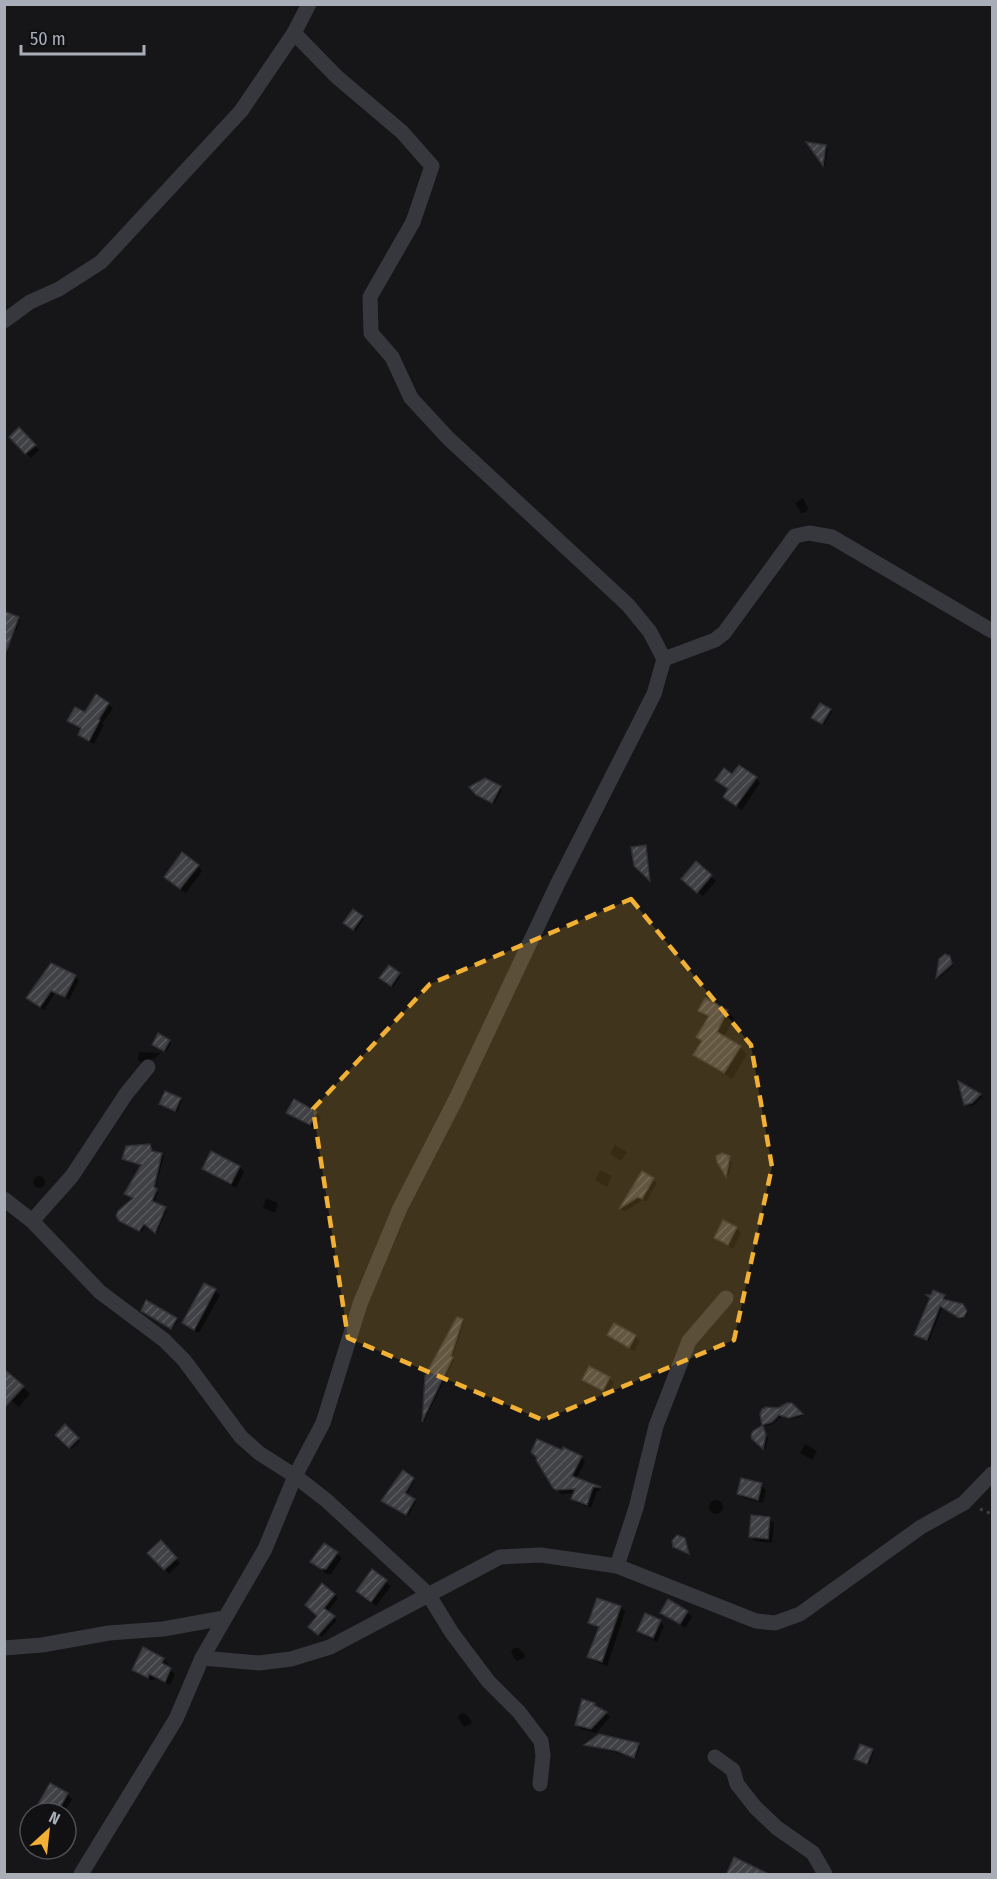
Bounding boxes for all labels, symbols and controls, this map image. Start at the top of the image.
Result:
scale bar [21,18,144,56]
text: 50 m [30,28,66,50]
north arrow [18,1801,78,1861]
text: N [46,1807,63,1829]

